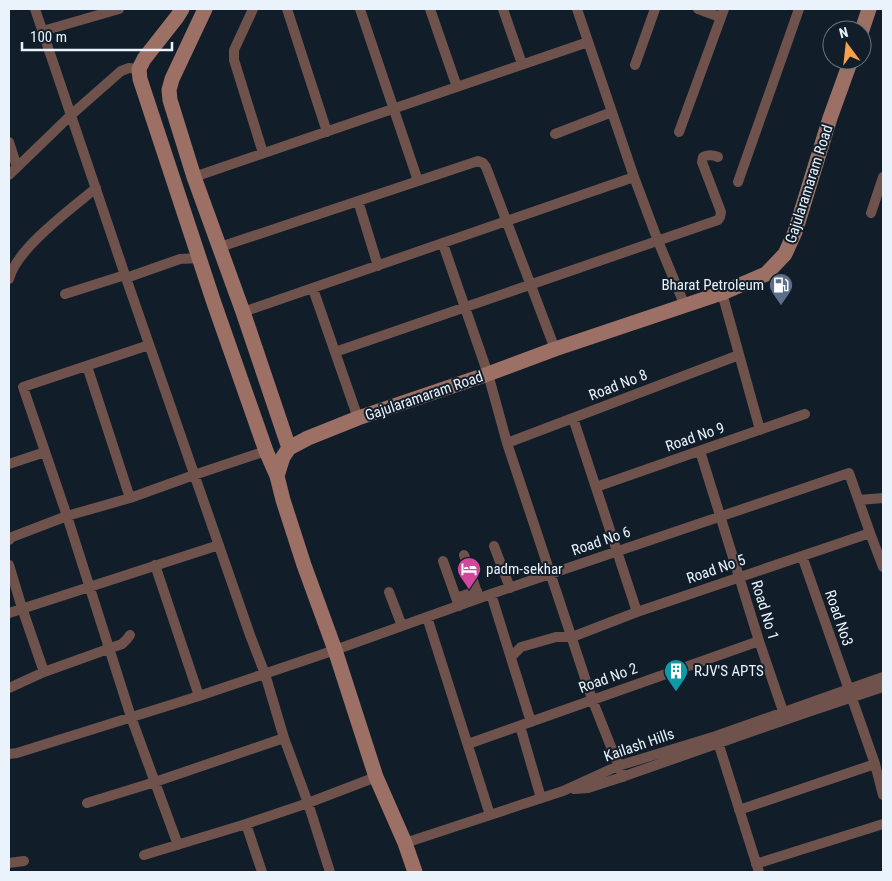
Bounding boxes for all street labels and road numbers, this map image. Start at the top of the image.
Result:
street label: Gajularamaram Road [781,122,837,246]
street label: Road No 8 [586,366,650,404]
street label: Gajularamaram Road [363,367,485,425]
street label: Road No 9 [663,419,727,455]
street label: Road No 6 [569,523,633,559]
street label: Road No 5 [684,551,748,587]
street label: Road No 1 [747,578,783,642]
street label: Road No3 [821,588,857,648]
street label: Road No 2 [576,659,640,697]
street label: Kailash Hills [601,724,677,765]

